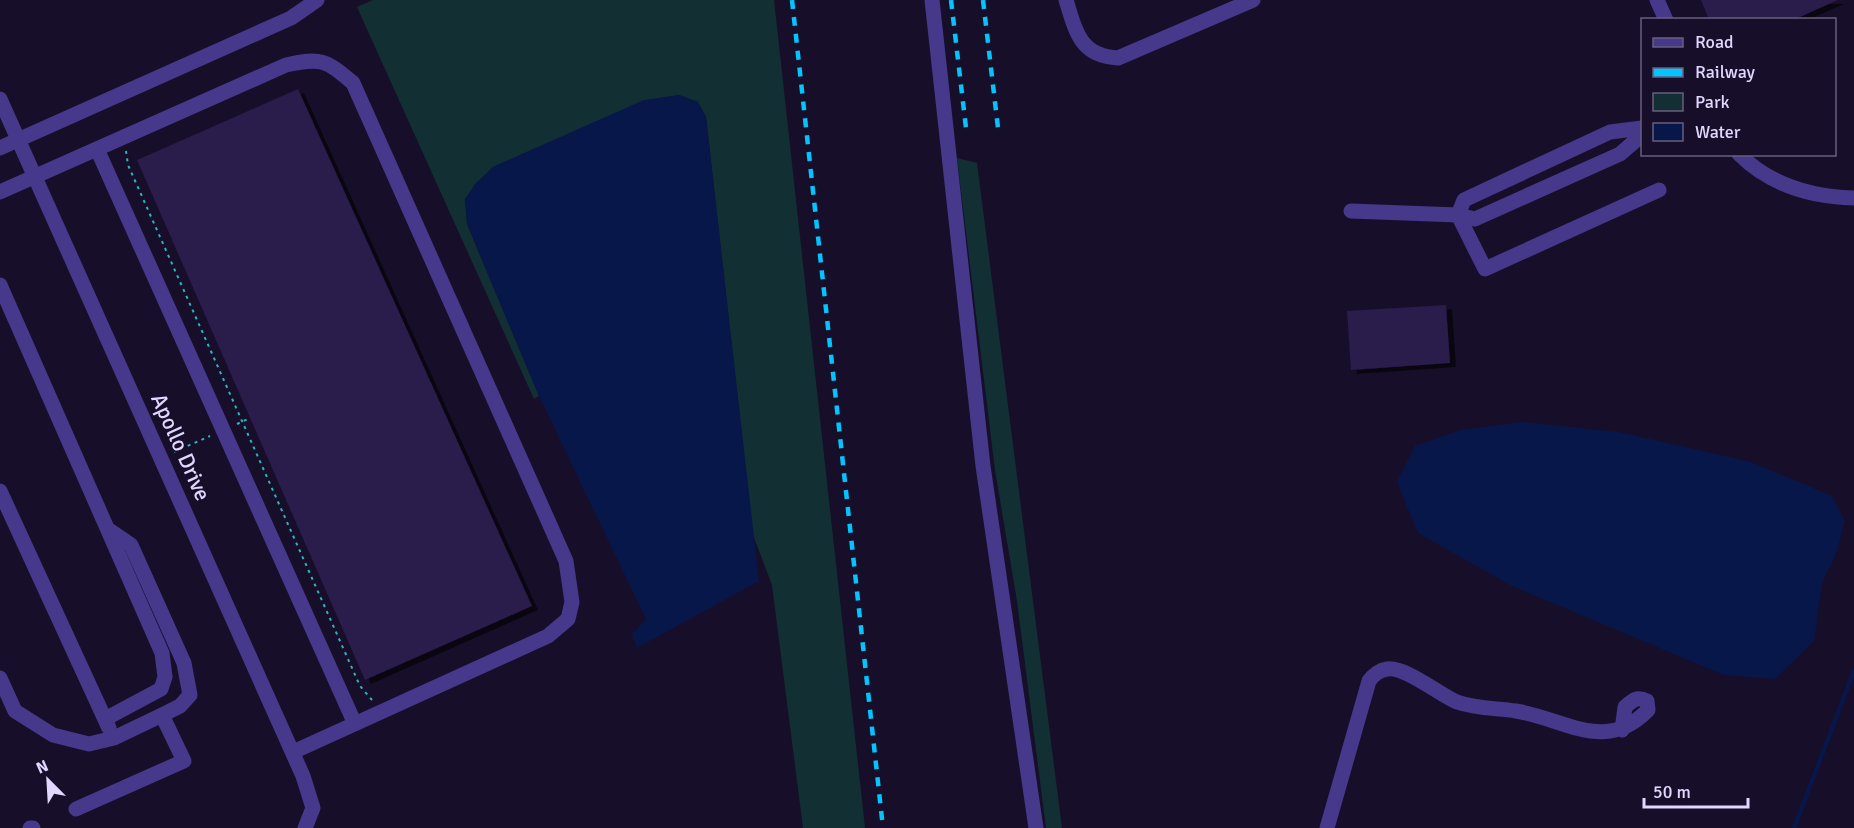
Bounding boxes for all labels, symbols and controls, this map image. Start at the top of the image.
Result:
legend [1641,18,1836,156]
text: Road [1695,31,1734,53]
text: Railway [1695,61,1756,83]
text: Park [1695,91,1730,113]
text: Water [1695,121,1741,143]
street label: Apollo Drive [145,389,217,505]
north arrow [18,750,78,810]
text: N [33,756,51,779]
scale bar [1644,771,1748,809]
text: 50 m [1653,781,1691,803]

